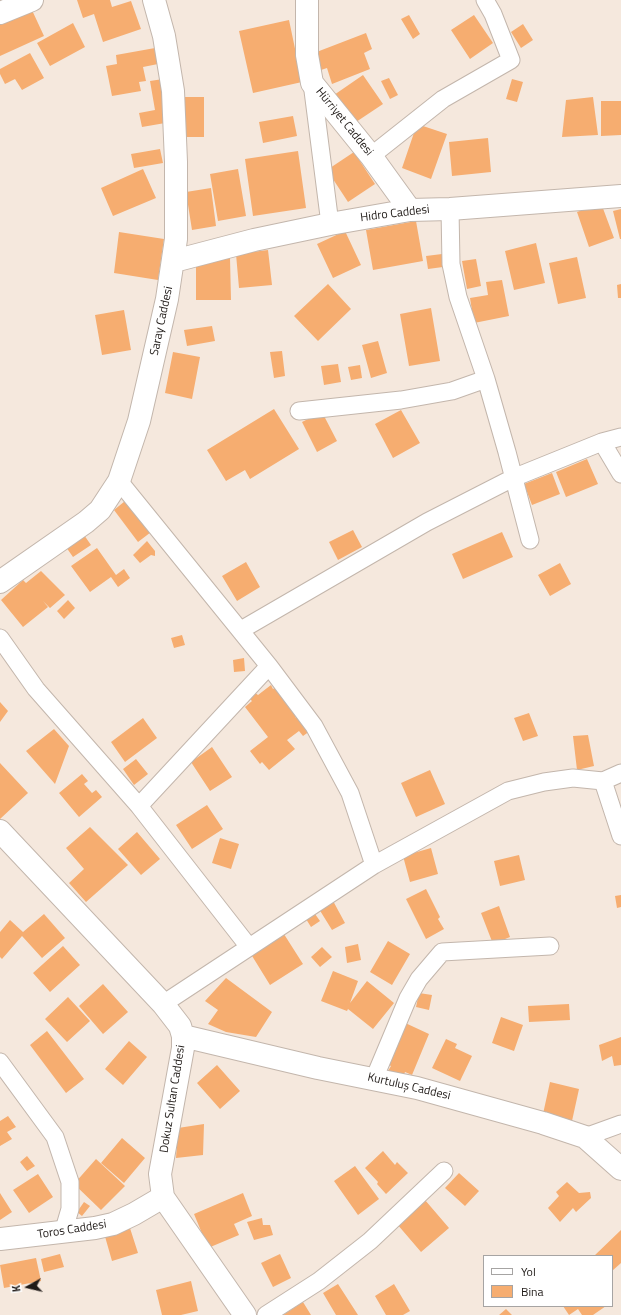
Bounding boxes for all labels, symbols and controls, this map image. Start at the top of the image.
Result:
street label: Hürriyet Caddesi [312,85,376,159]
street label: Hidro Caddesi [360,203,430,225]
street label: Saray Caddesi [148,285,176,357]
street label: Dokuz Sultan Caddesi [157,1044,189,1154]
street label: Kurtuluş Caddesi [366,1070,452,1104]
street label: Toros Caddesi [36,1217,108,1243]
legend [483,1255,613,1307]
text: Yol [521,1262,536,1281]
north arrow [8,1267,48,1307]
text: Bina [521,1282,543,1301]
text: K [8,1284,24,1293]

